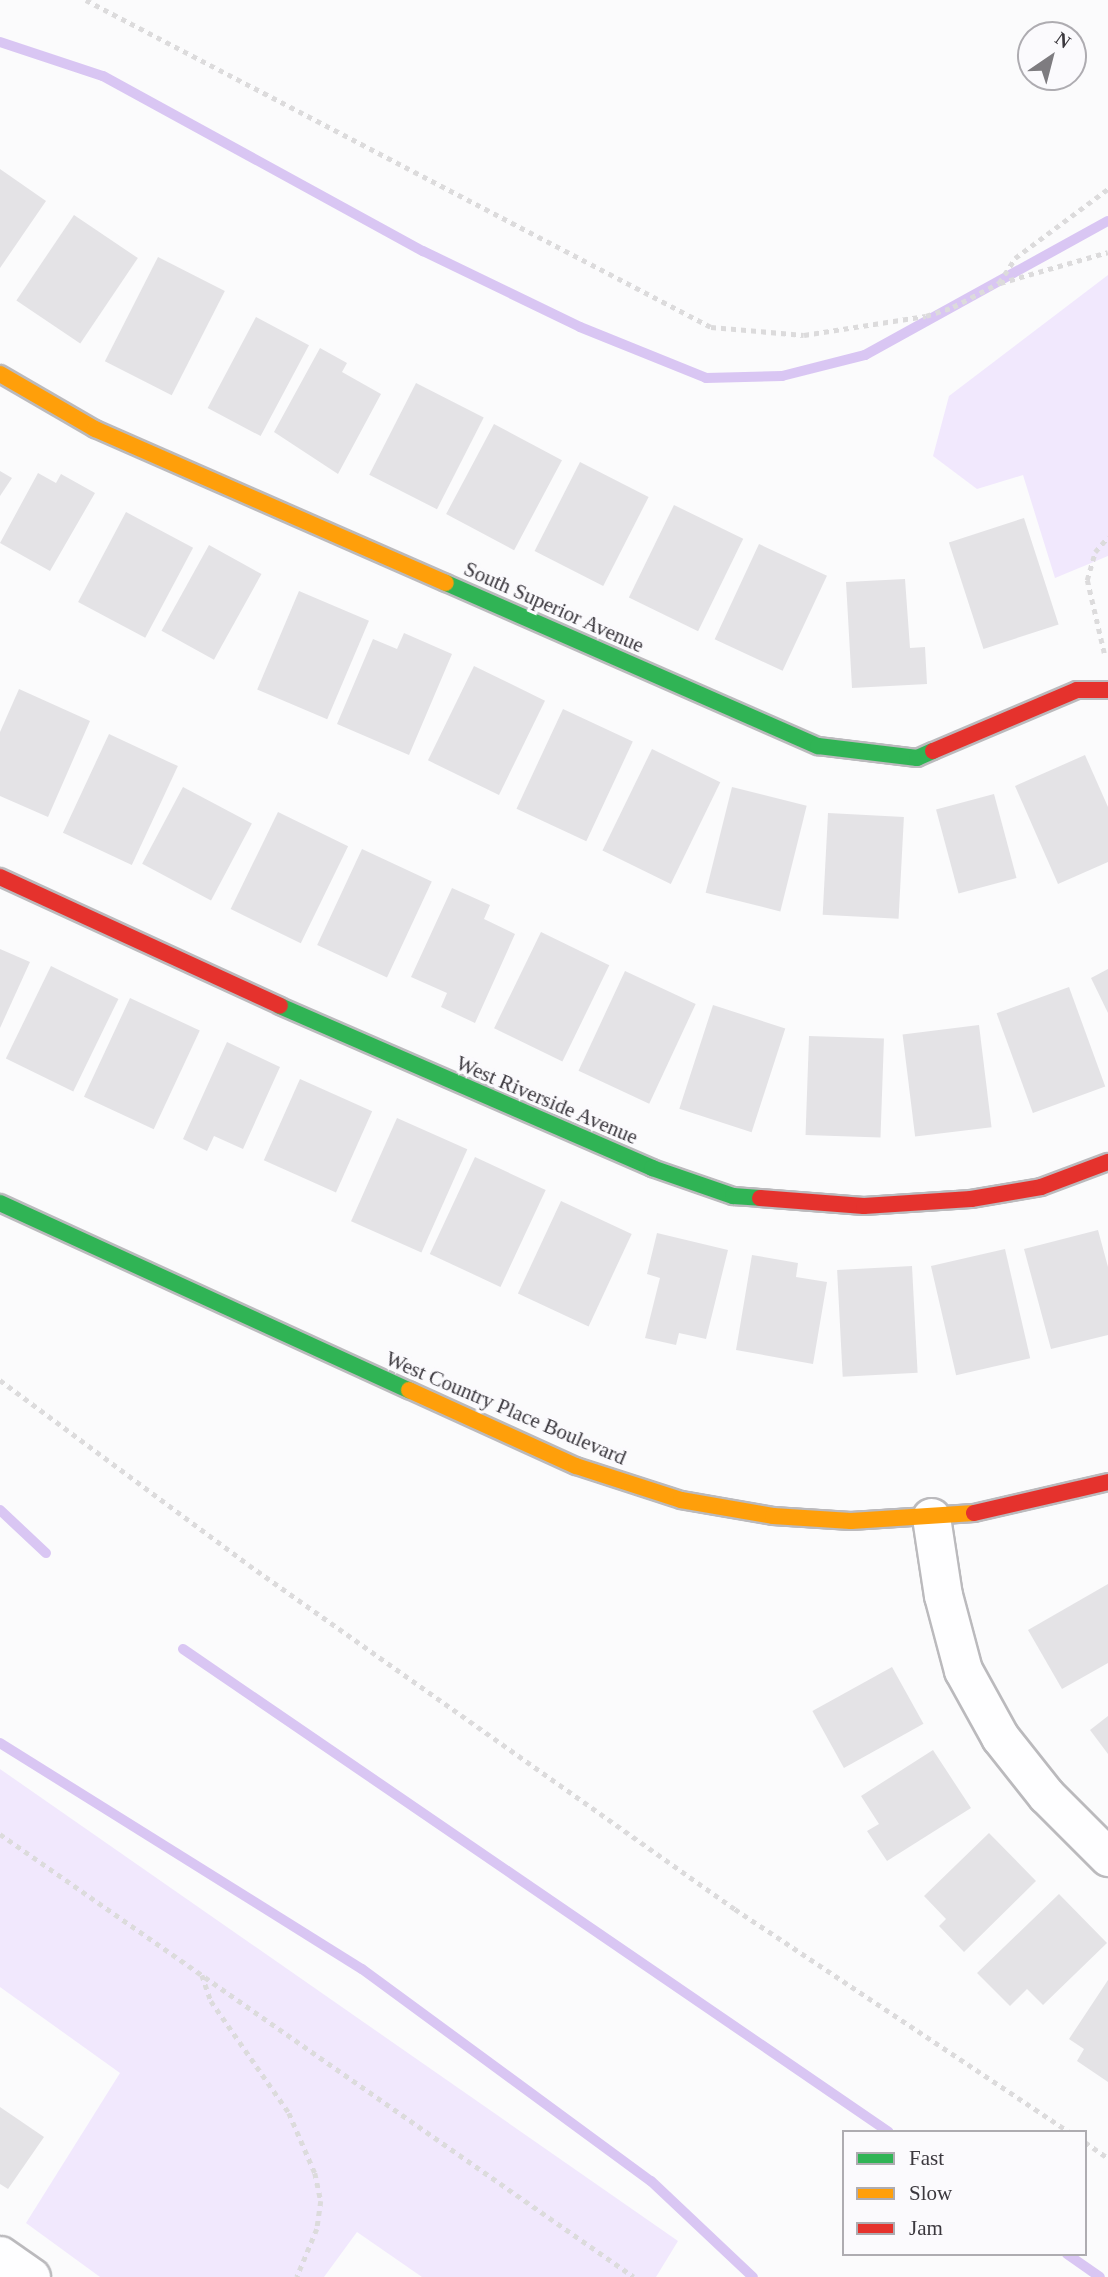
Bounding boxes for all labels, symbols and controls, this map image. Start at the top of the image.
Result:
north arrow [1017,21,1087,91]
text: N [1052,27,1075,53]
street label: South Superior Avenue [460,556,648,658]
street label: West Riverside Avenue [452,1050,642,1150]
street label: West Country Place Boulevard [382,1346,630,1470]
legend [842,2130,1087,2256]
text: Fast [909,2146,944,2170]
text: Slow [909,2181,952,2205]
text: Jam [909,2216,943,2240]

